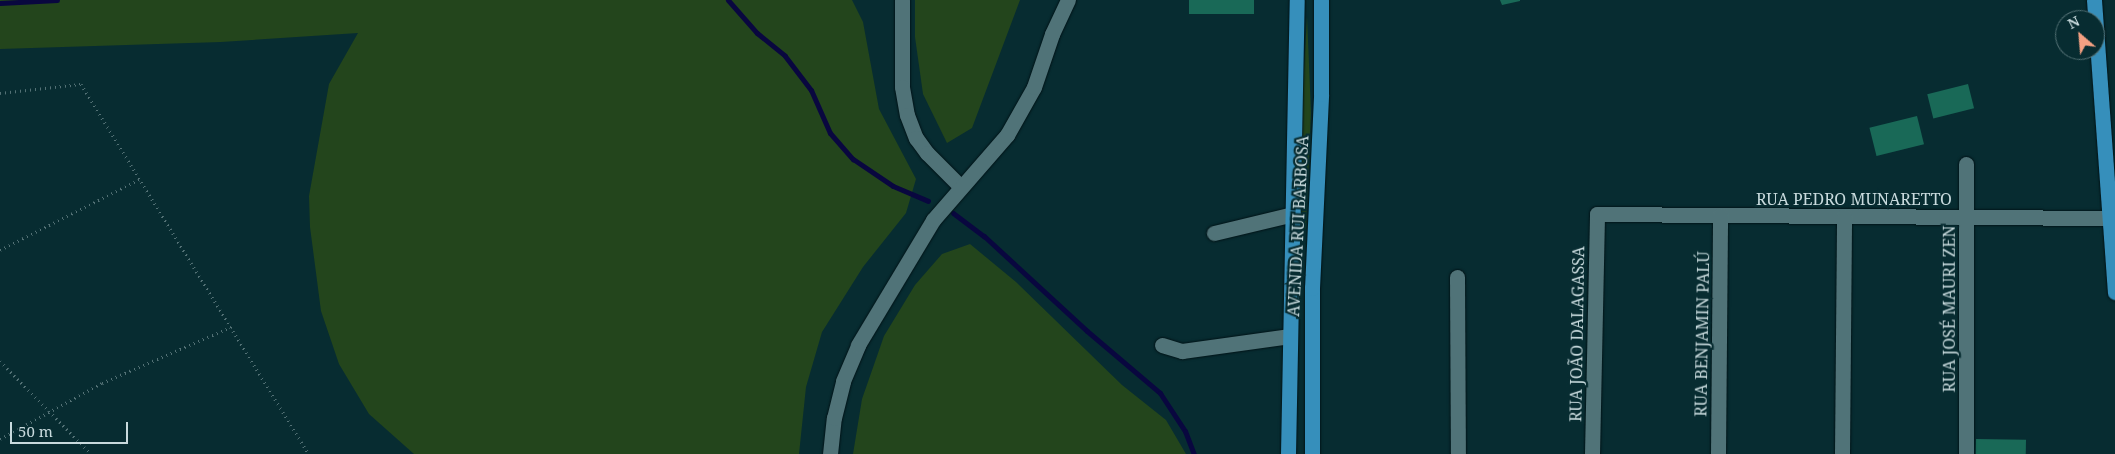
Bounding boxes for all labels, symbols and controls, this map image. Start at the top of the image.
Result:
north arrow [2055,10,2105,60]
text: N [2064,11,2083,33]
street label: AVENIDA RUI BARBOSA [1284,135,1312,317]
street label: RUA PEDRO MUNARETTO [1756,189,1952,209]
street label: RUA JOSÉ MAURI ZEN [1939,226,1959,392]
street label: RUA JOÃO DALAGASSA [1566,246,1588,422]
street label: RUA BENJAMIN PALÚ [1691,251,1713,417]
scale bar [12,412,130,444]
text: 50 m [18,421,53,441]

